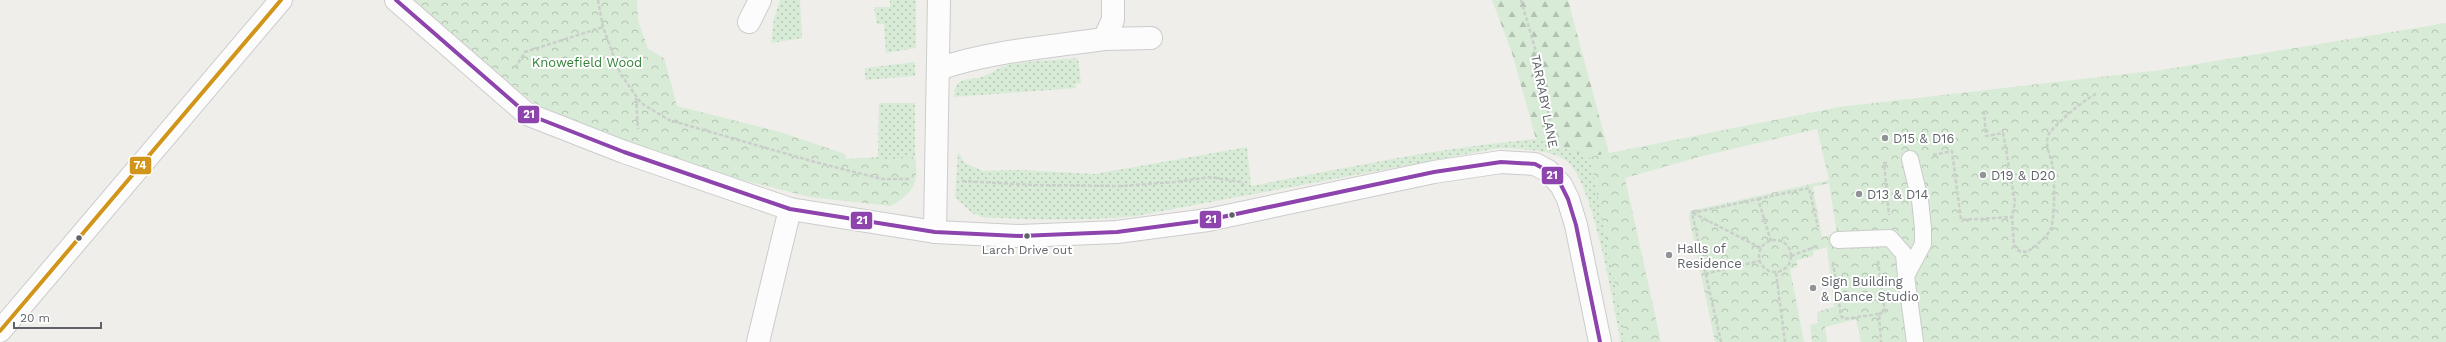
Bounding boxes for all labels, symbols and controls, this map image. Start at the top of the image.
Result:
street label: TARRABY LANE [1528,53,1561,149]
park label: Knowefield Wood [532,55,642,70]
line badge: 21 [517,105,540,124]
text: 21 [523,108,535,121]
place label: D15 & D16 [1893,131,1954,146]
marker: D15 & D16 [1880,133,1890,143]
line badge: 74 [129,156,152,175]
text: 74 [134,159,146,172]
line badge: 21 [1541,166,1564,185]
place label: D19 & D20 [1991,168,2055,183]
text: 21 [1546,169,1558,182]
marker: D19 & D20 [1978,170,1988,180]
place label: D13 & D14 [1867,187,1928,202]
marker: D13 & D14 [1854,189,1864,199]
line badge: 21 [1199,210,1222,229]
unlabelled marker [1227,210,1237,220]
line badge: 21 [850,211,873,230]
text: 21 [1205,213,1217,226]
text: 21 [856,214,868,227]
marker: Larch Drive out [1022,231,1032,241]
unlabelled marker [74,233,84,243]
place label: Halls of Residence [1677,241,1742,271]
place label: Larch Drive out [982,243,1072,257]
marker: Halls of Residence [1664,250,1674,260]
place label: Sign Building & Dance Studio [1821,274,1919,304]
marker: Sign Building & Dance Studio [1808,283,1818,293]
scale bar [14,304,101,330]
text: 20 m [20,311,50,325]

